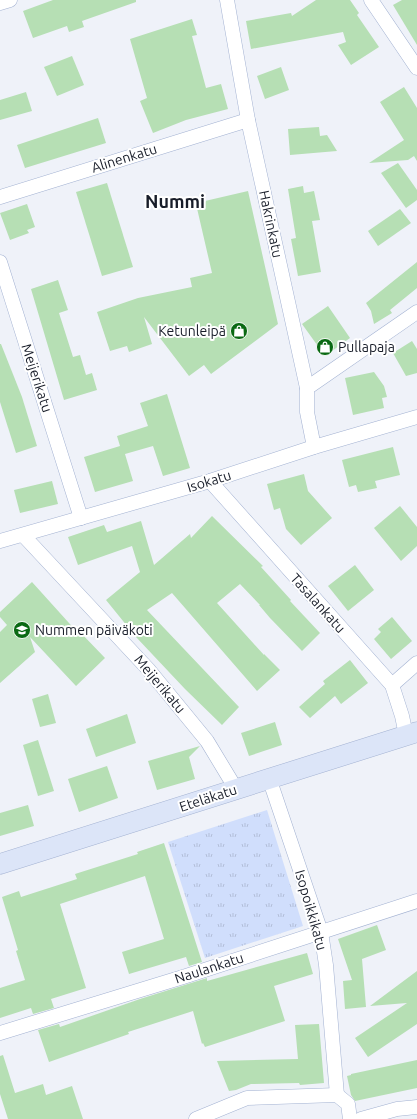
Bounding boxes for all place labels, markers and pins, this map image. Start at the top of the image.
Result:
shop icon: Ketunleipä [229,321,249,341]
place label: Ketunleipä [158,323,226,339]
shop icon: Pullapaja [315,337,335,357]
place label: Pullapaja [338,339,395,355]
school or university icon: Nummen päiväkoti [12,620,32,640]
place label: Nummen päiväkoti [35,622,153,638]

